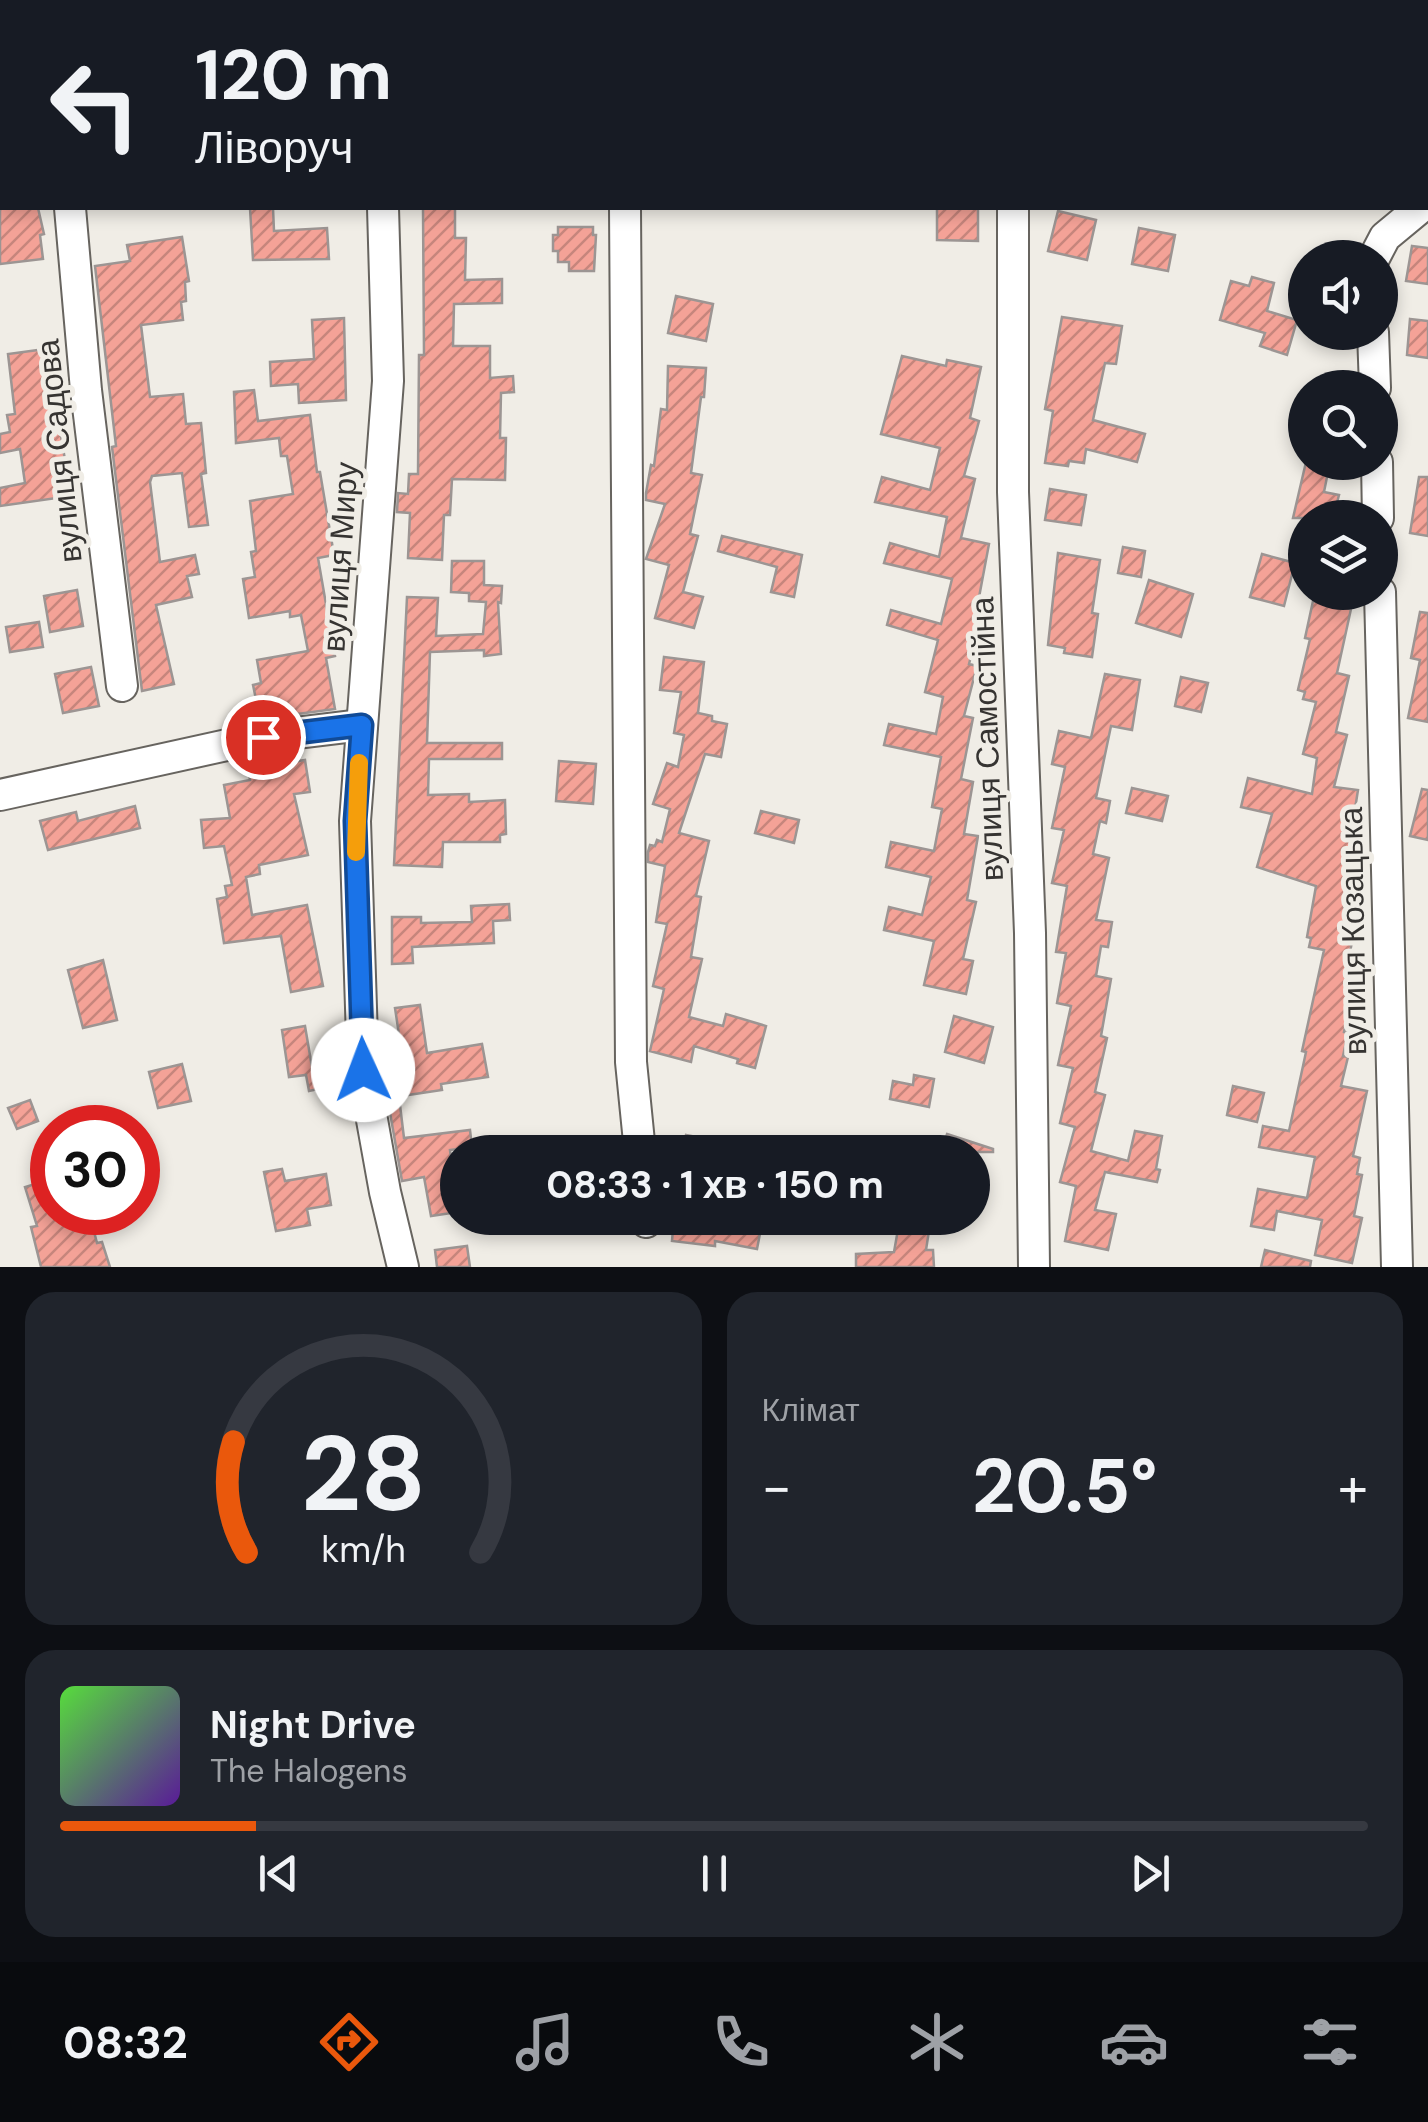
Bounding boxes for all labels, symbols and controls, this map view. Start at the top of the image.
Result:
text: 120 m [195,30,392,121]
icon: left [30,40,160,170]
text: Ліворуч [195,118,353,177]
map controls [1288,240,1398,610]
button: sound [1288,240,1398,350]
street label: вулиця Садова [26,337,92,565]
button: search [1288,370,1398,480]
street label: вулиця Миру [312,461,368,653]
button: layers [1288,500,1398,610]
street label: вулиця Самостійна [961,596,1013,882]
pin [221,695,306,780]
icon: arrive [236,710,291,765]
street label: вулиця Козацька [1330,806,1376,1056]
position arrow [311,1018,415,1122]
speed limit sign: 30 [30,1105,160,1235]
text: 08:33 · 1 хв · 150 m [546,1160,884,1210]
text: Клімат [762,1389,860,1431]
text: 28 [301,1407,426,1542]
text: 20.5° [972,1438,1158,1535]
text: − [762,1451,792,1523]
text: + [1338,1451,1368,1523]
text: km/h [321,1527,405,1573]
text: Night Drive [210,1700,416,1750]
text: The Halogens [210,1750,408,1792]
icon: previous [251,1846,306,1901]
icon: pause [687,1846,742,1901]
icon: next [1123,1846,1178,1901]
icon: directions [314,2007,384,2077]
icon: music [510,2007,580,2077]
icon: phone [706,2007,776,2077]
icon: climate [902,2007,972,2077]
icon: car [1099,2007,1169,2077]
icon: filters [1295,2007,1365,2077]
text: 08:32 [63,2013,188,2072]

